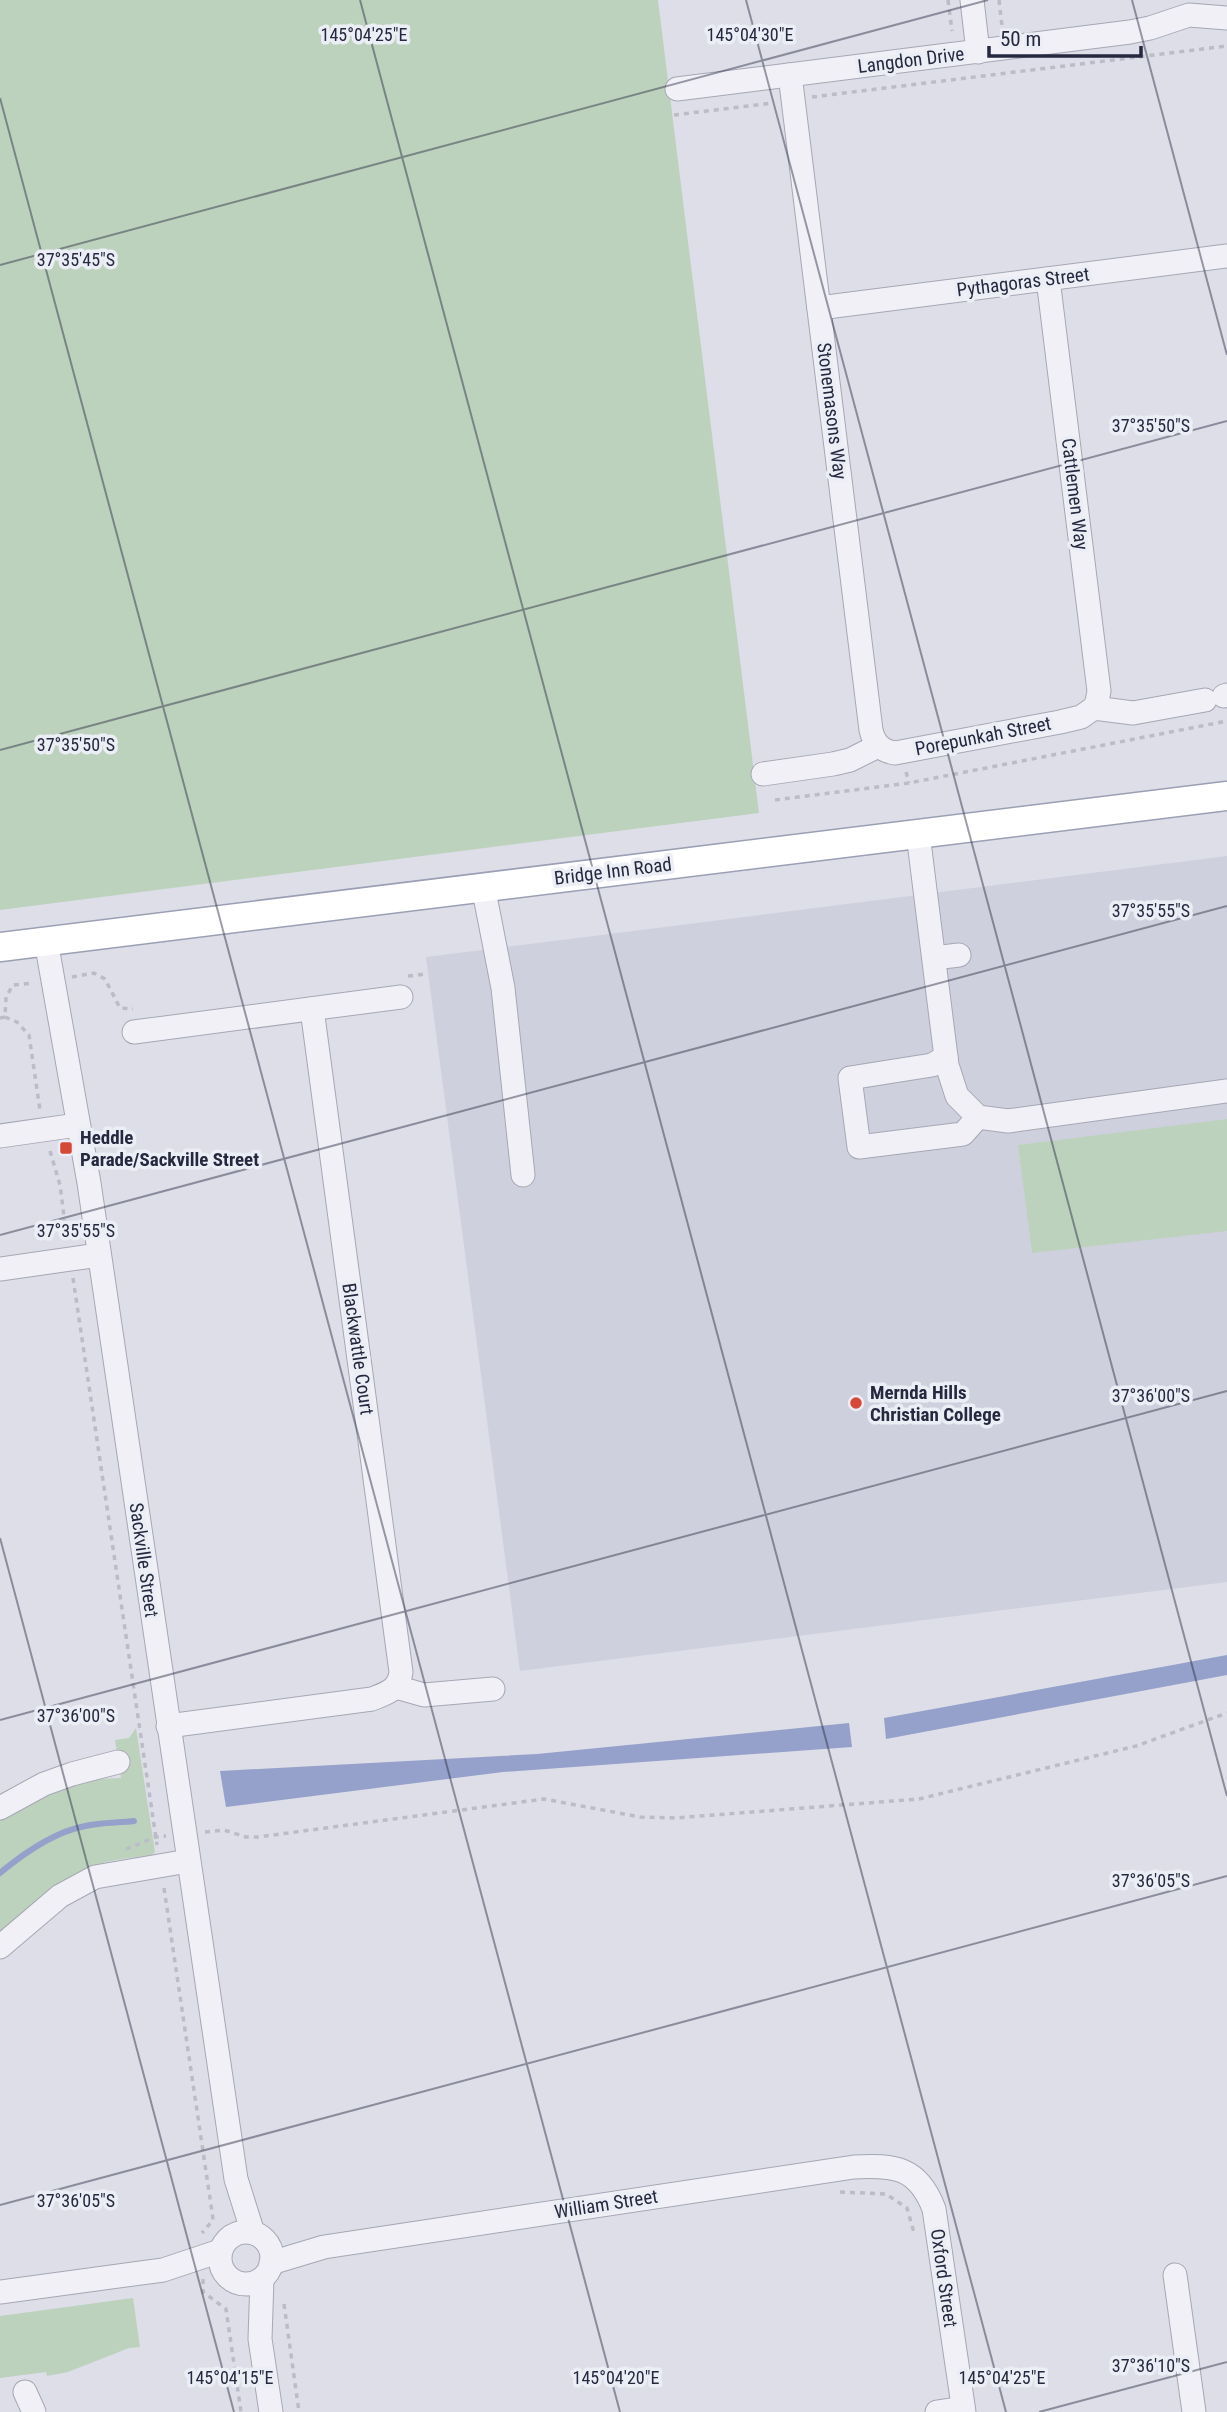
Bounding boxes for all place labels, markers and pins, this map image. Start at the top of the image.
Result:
place label: Heddle Parade/Sackville Street [80,1126,259,1171]
marker: Heddle Parade/Sackville Street [58,1140,74,1156]
place label: Mernda Hills Christian College [870,1381,1001,1426]
marker: Mernda Hills Christian College [848,1395,864,1411]

